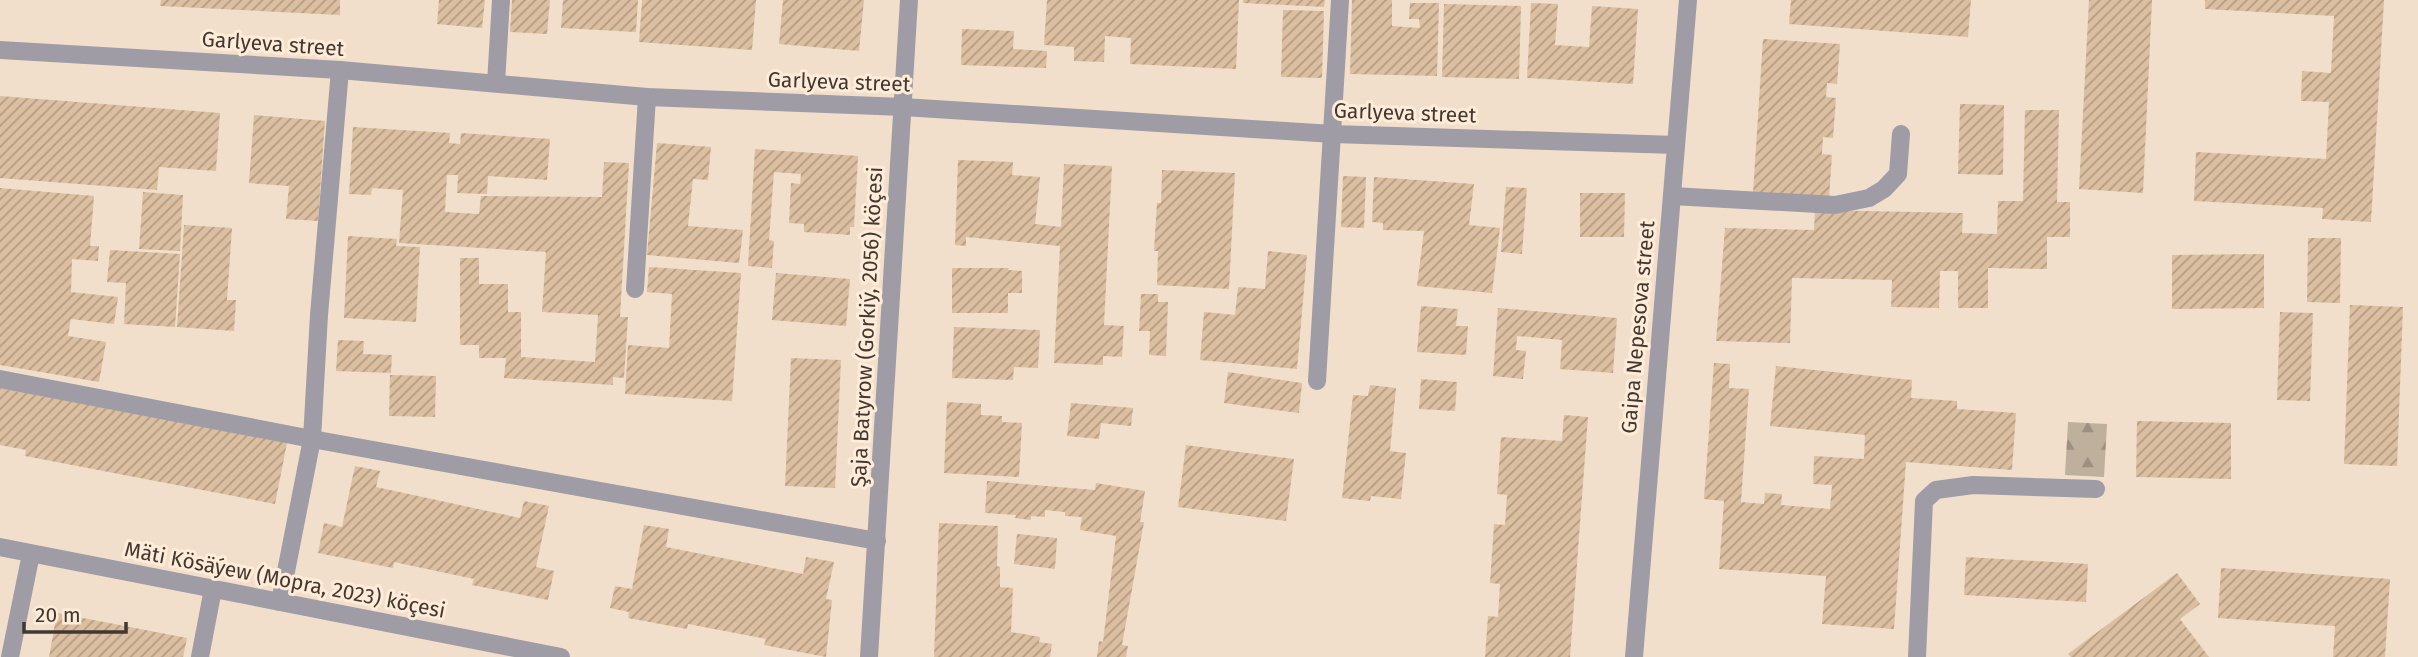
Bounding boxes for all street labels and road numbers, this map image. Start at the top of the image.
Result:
street label: Garlyeva street [201,26,345,62]
street label: Garlyeva street [767,67,911,97]
street label: Garlyeva street [1333,98,1477,128]
street label: Şaja Batyrow (Gorkiý, 2056) köçesi [846,166,888,488]
street label: Gaipa Nepesova street [1616,219,1660,435]
street label: Mäti Kösäýew (Mopra, 2023) köçesi [122,536,448,624]

